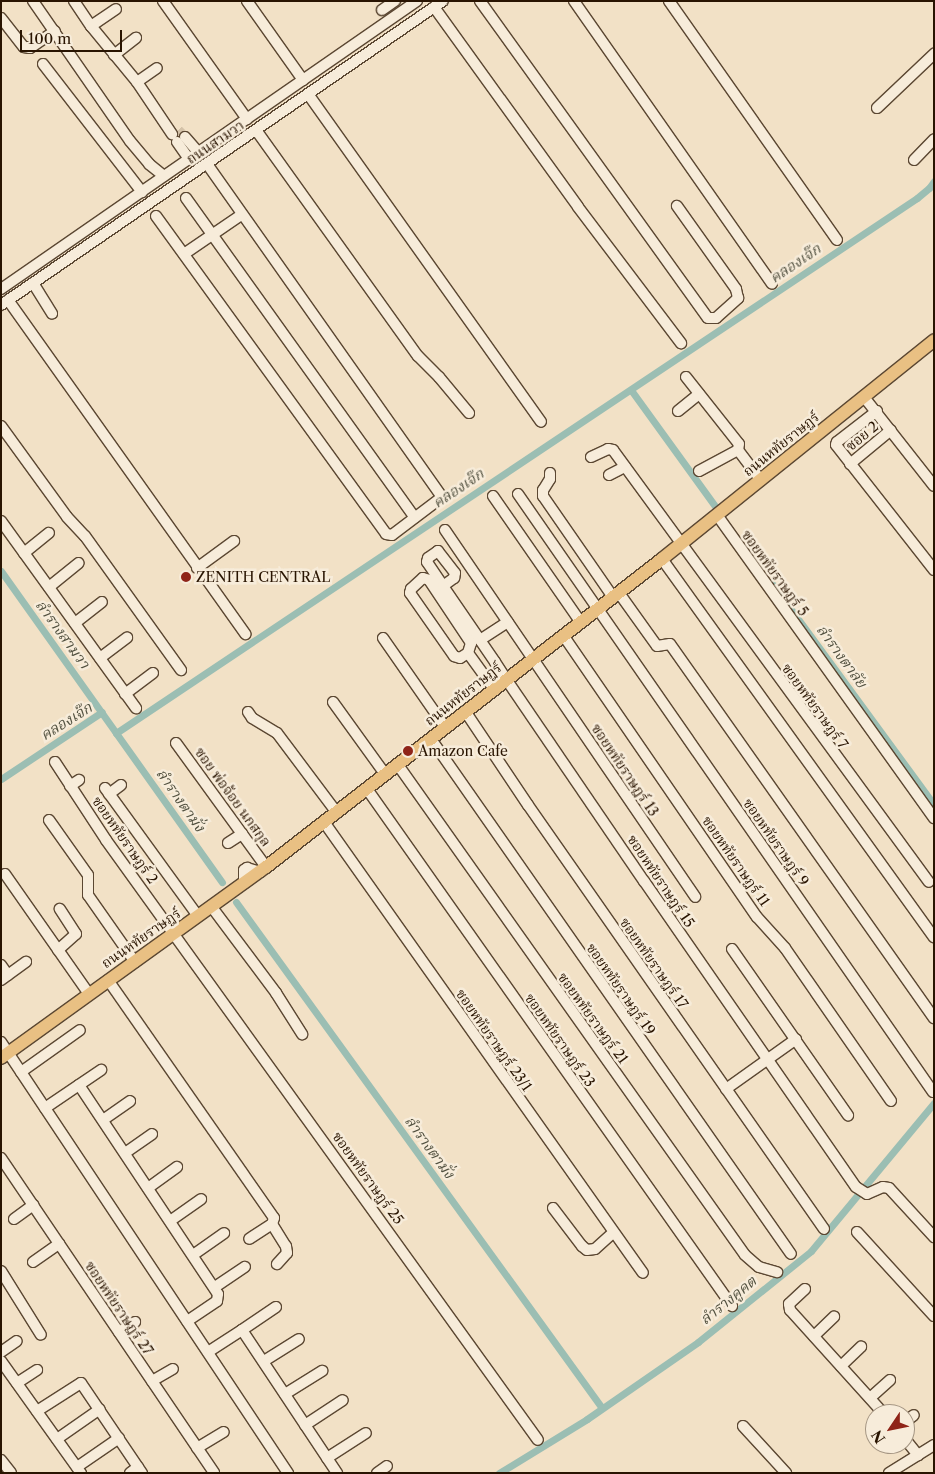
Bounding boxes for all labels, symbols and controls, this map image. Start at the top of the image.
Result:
scale bar [22,20,125,52]
text: 100 m [28,29,71,48]
street label: ถนนสามวา [183,117,247,167]
water label: คลองเจ๊ก [766,239,824,287]
street label: ถนนหทัยราษฎร์ [740,408,822,480]
street label: ซอย 2 [842,418,882,454]
water label: คลองเจ๊ก [429,464,487,512]
street label: ซอยหทัยราษฎร์ 5 [738,527,812,619]
place label: ZENITH CENTRAL [196,569,330,585]
marker: ZENITH CENTRAL [180,571,192,583]
water label: ลำรางสามวา [32,596,94,672]
water label: ลำรางตาลัย [813,621,871,691]
street label: ถนนหทัยราษฎร์ [421,659,505,729]
street label: ซอยหทัยราษฎร์ 7 [778,660,852,752]
water label: คลองเจ๊ก [37,698,95,744]
street label: ซอยหทัยราษฎร์ 13 [588,721,662,819]
place label: Amazon Cafe [418,743,508,759]
street label: ซอย พ่อจ้อย นกสกุล [191,744,275,850]
marker: Amazon Cafe [402,745,414,757]
water label: ลำรางตามั่ง [153,765,209,835]
street label: ซอยหทัยราษฎร์ 2 [89,793,161,887]
street label: ซอยหทัยราษฎร์ 9 [740,795,812,889]
street label: ซอยหทัยราษฎร์ 11 [699,813,773,909]
street label: ซอยหทัยราษฎร์ 15 [624,832,698,930]
street label: ถนนหทัยราษฎร์ [98,905,184,971]
street label: ซอยหทัยราษฎร์ 17 [616,914,692,1012]
street label: ซอยหทัยราษฎร์ 19 [583,940,659,1038]
street label: ซอยหทัยราษฎร์ 21 [554,969,632,1067]
street label: ซอยหทัยราษฎร์ 23/1 [452,986,536,1094]
street label: ซอยหทัยราษฎร์ 23 [522,990,598,1090]
water label: ลำรางตามั่ง [401,1112,459,1182]
street label: ซอยหทัยราษฎร์ 25 [329,1129,407,1227]
street label: ซอยหทัยราษฎร์ 27 [81,1258,157,1358]
water label: ลำรางคูคต [696,1272,760,1328]
north arrow [865,1404,915,1454]
text: N [868,1427,889,1447]

